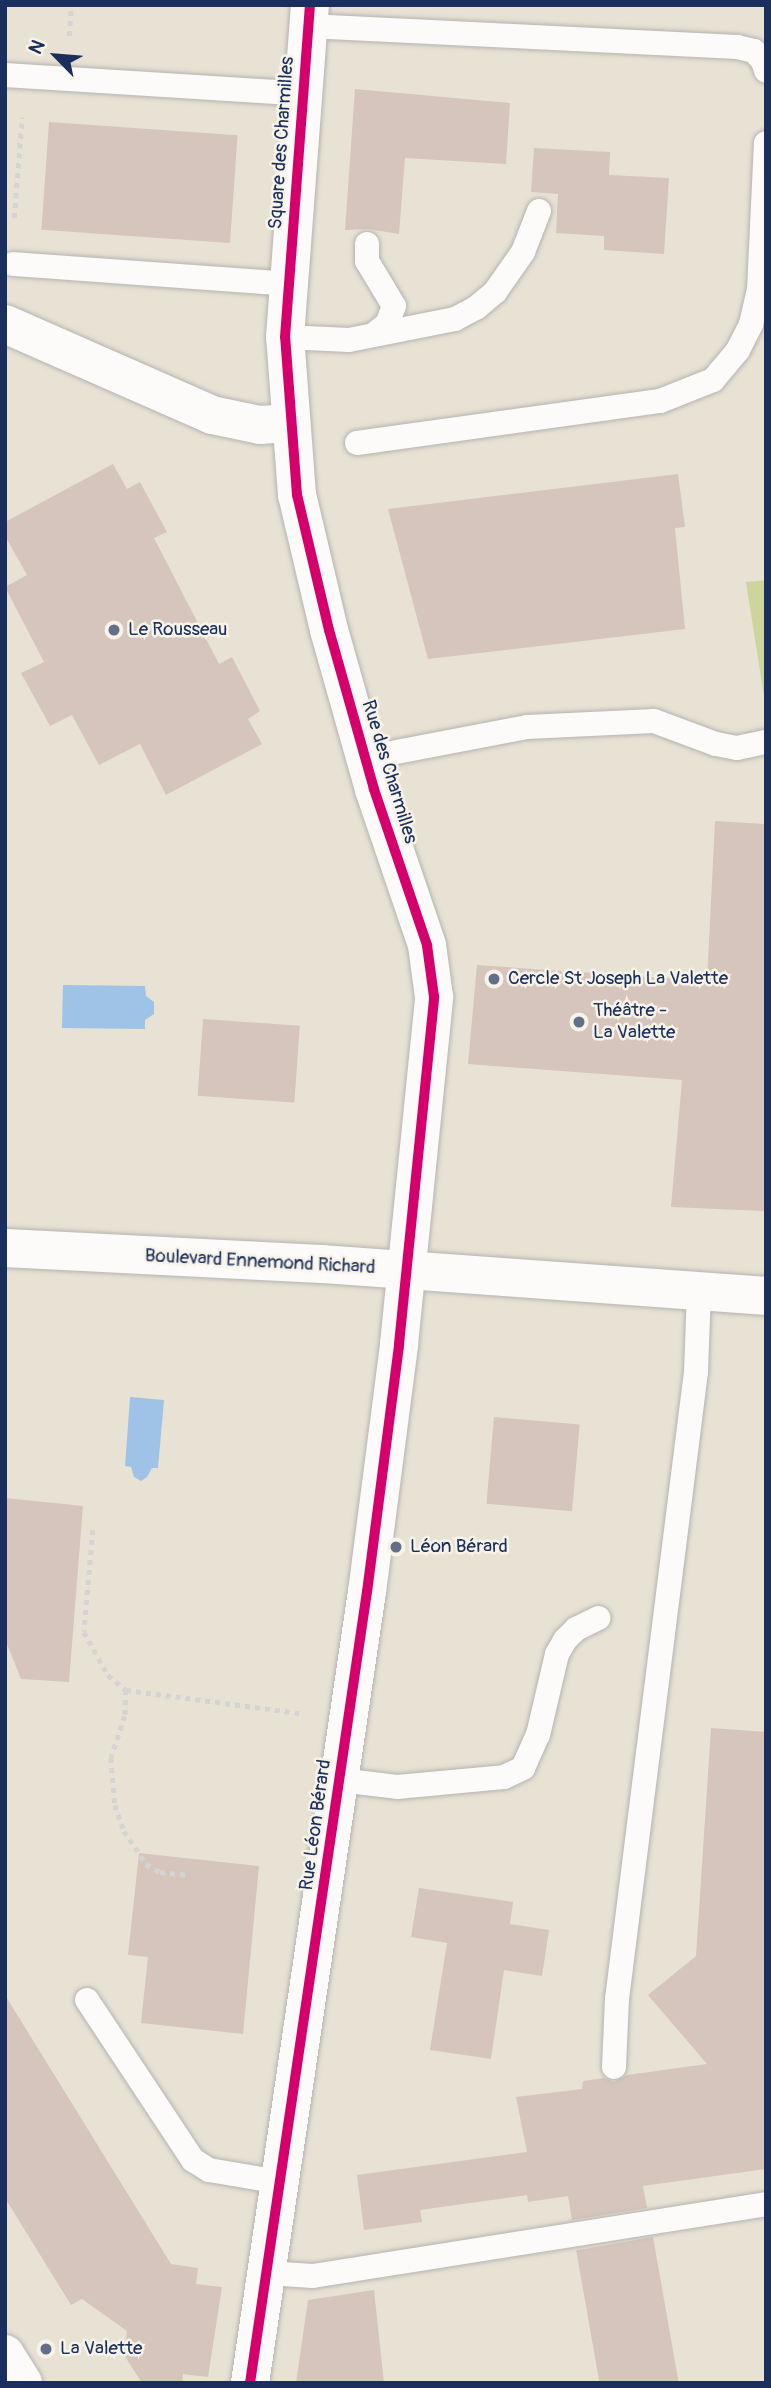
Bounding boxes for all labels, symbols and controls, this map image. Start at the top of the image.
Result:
north arrow [21,21,91,91]
text: N [23,36,51,58]
street label: Square des Charmilles [265,56,299,230]
place label: Le Rousseau [128,619,227,641]
marker: Le Rousseau [106,622,122,638]
street label: Rue des Charmilles [356,697,422,847]
place label: Cercle St Joseph La Valette [508,968,728,990]
marker: Cercle St Joseph La Valette [486,971,502,987]
place label: Théâtre - La Valette [593,1000,675,1044]
marker: Théâtre - La Valette [571,1014,587,1030]
street label: Boulevard Ennemond Richard [144,1245,376,1279]
place label: Léon Bérard [410,1536,508,1558]
marker: Léon Bérard [388,1539,404,1555]
street label: Rue Léon Bérard [296,1758,336,1892]
place label: La Valette [60,2338,142,2360]
marker: La Valette [38,2341,54,2357]

